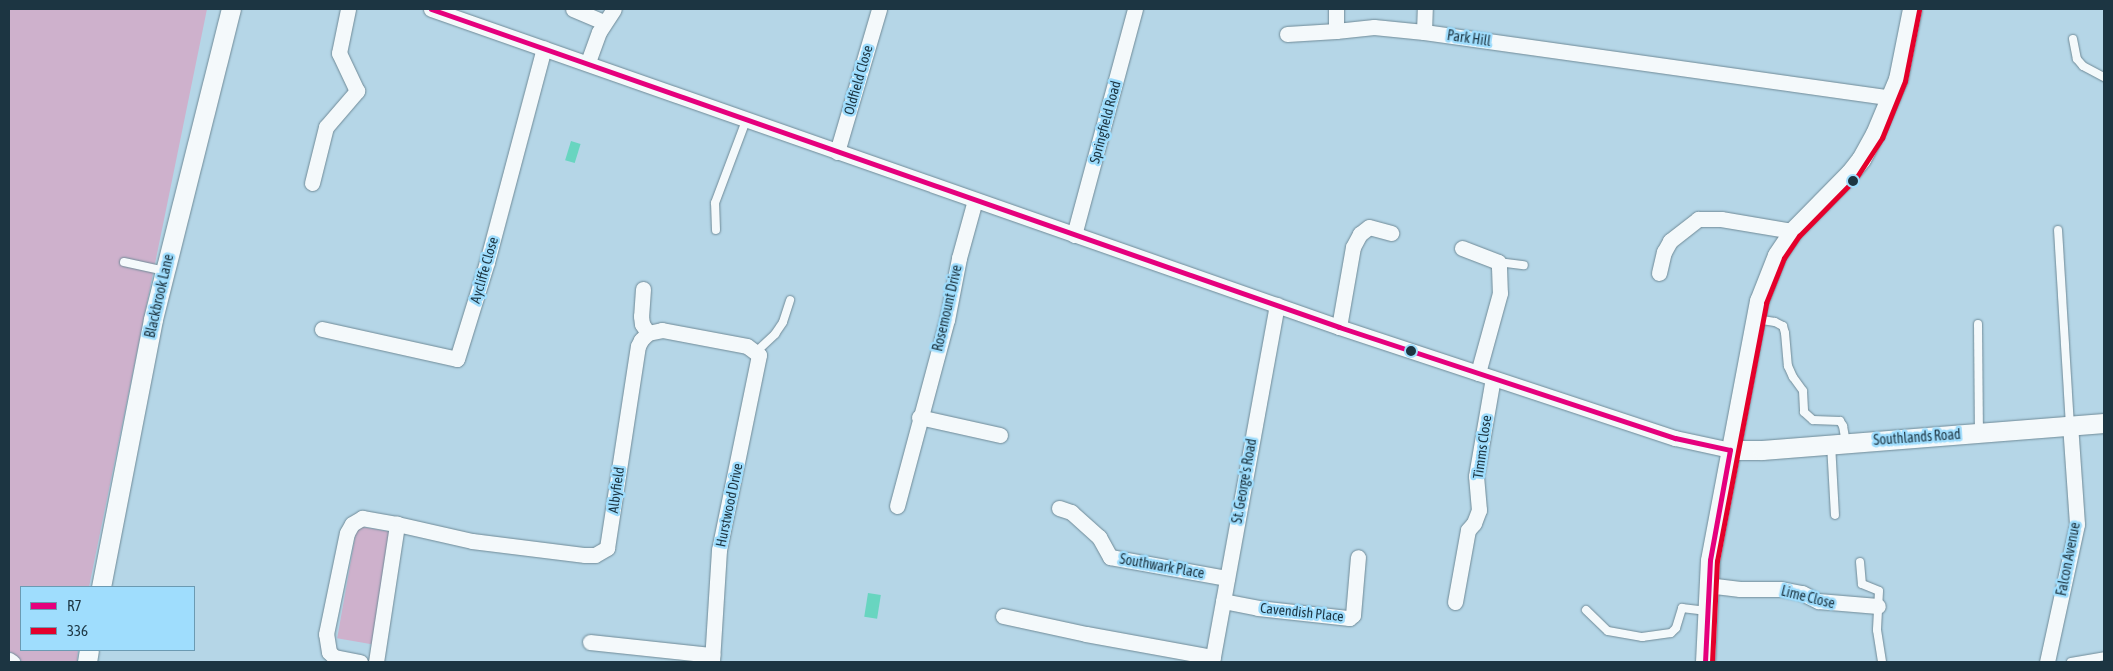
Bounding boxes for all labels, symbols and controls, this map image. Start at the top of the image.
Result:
street label: Park Hill [1446,27,1492,49]
street label: Oldfield Close [840,43,876,117]
street label: Springfield Road [1086,79,1124,165]
unlabelled marker [1848,176,1858,186]
street label: Aycliffe Close [467,235,501,305]
street label: Blackbrook Lane [141,253,177,339]
street label: Rosemount Drive [929,263,965,353]
unlabelled marker [1406,346,1416,356]
street label: Timms Close [1469,414,1495,480]
street label: Southlands Road [1873,426,1961,448]
street label: St. George's Road [1228,437,1260,525]
street label: Hurstwood Drive [712,462,746,548]
street label: Albyfield [604,466,628,514]
street label: Falcon Avenue [2053,521,2083,597]
street label: Southwark Place [1118,550,1206,582]
street label: Lime Close [1779,582,1837,612]
legend [20,586,195,651]
text: R7 [67,597,82,614]
street label: Cavendish Place [1259,599,1345,625]
text: 336 [67,622,88,639]

